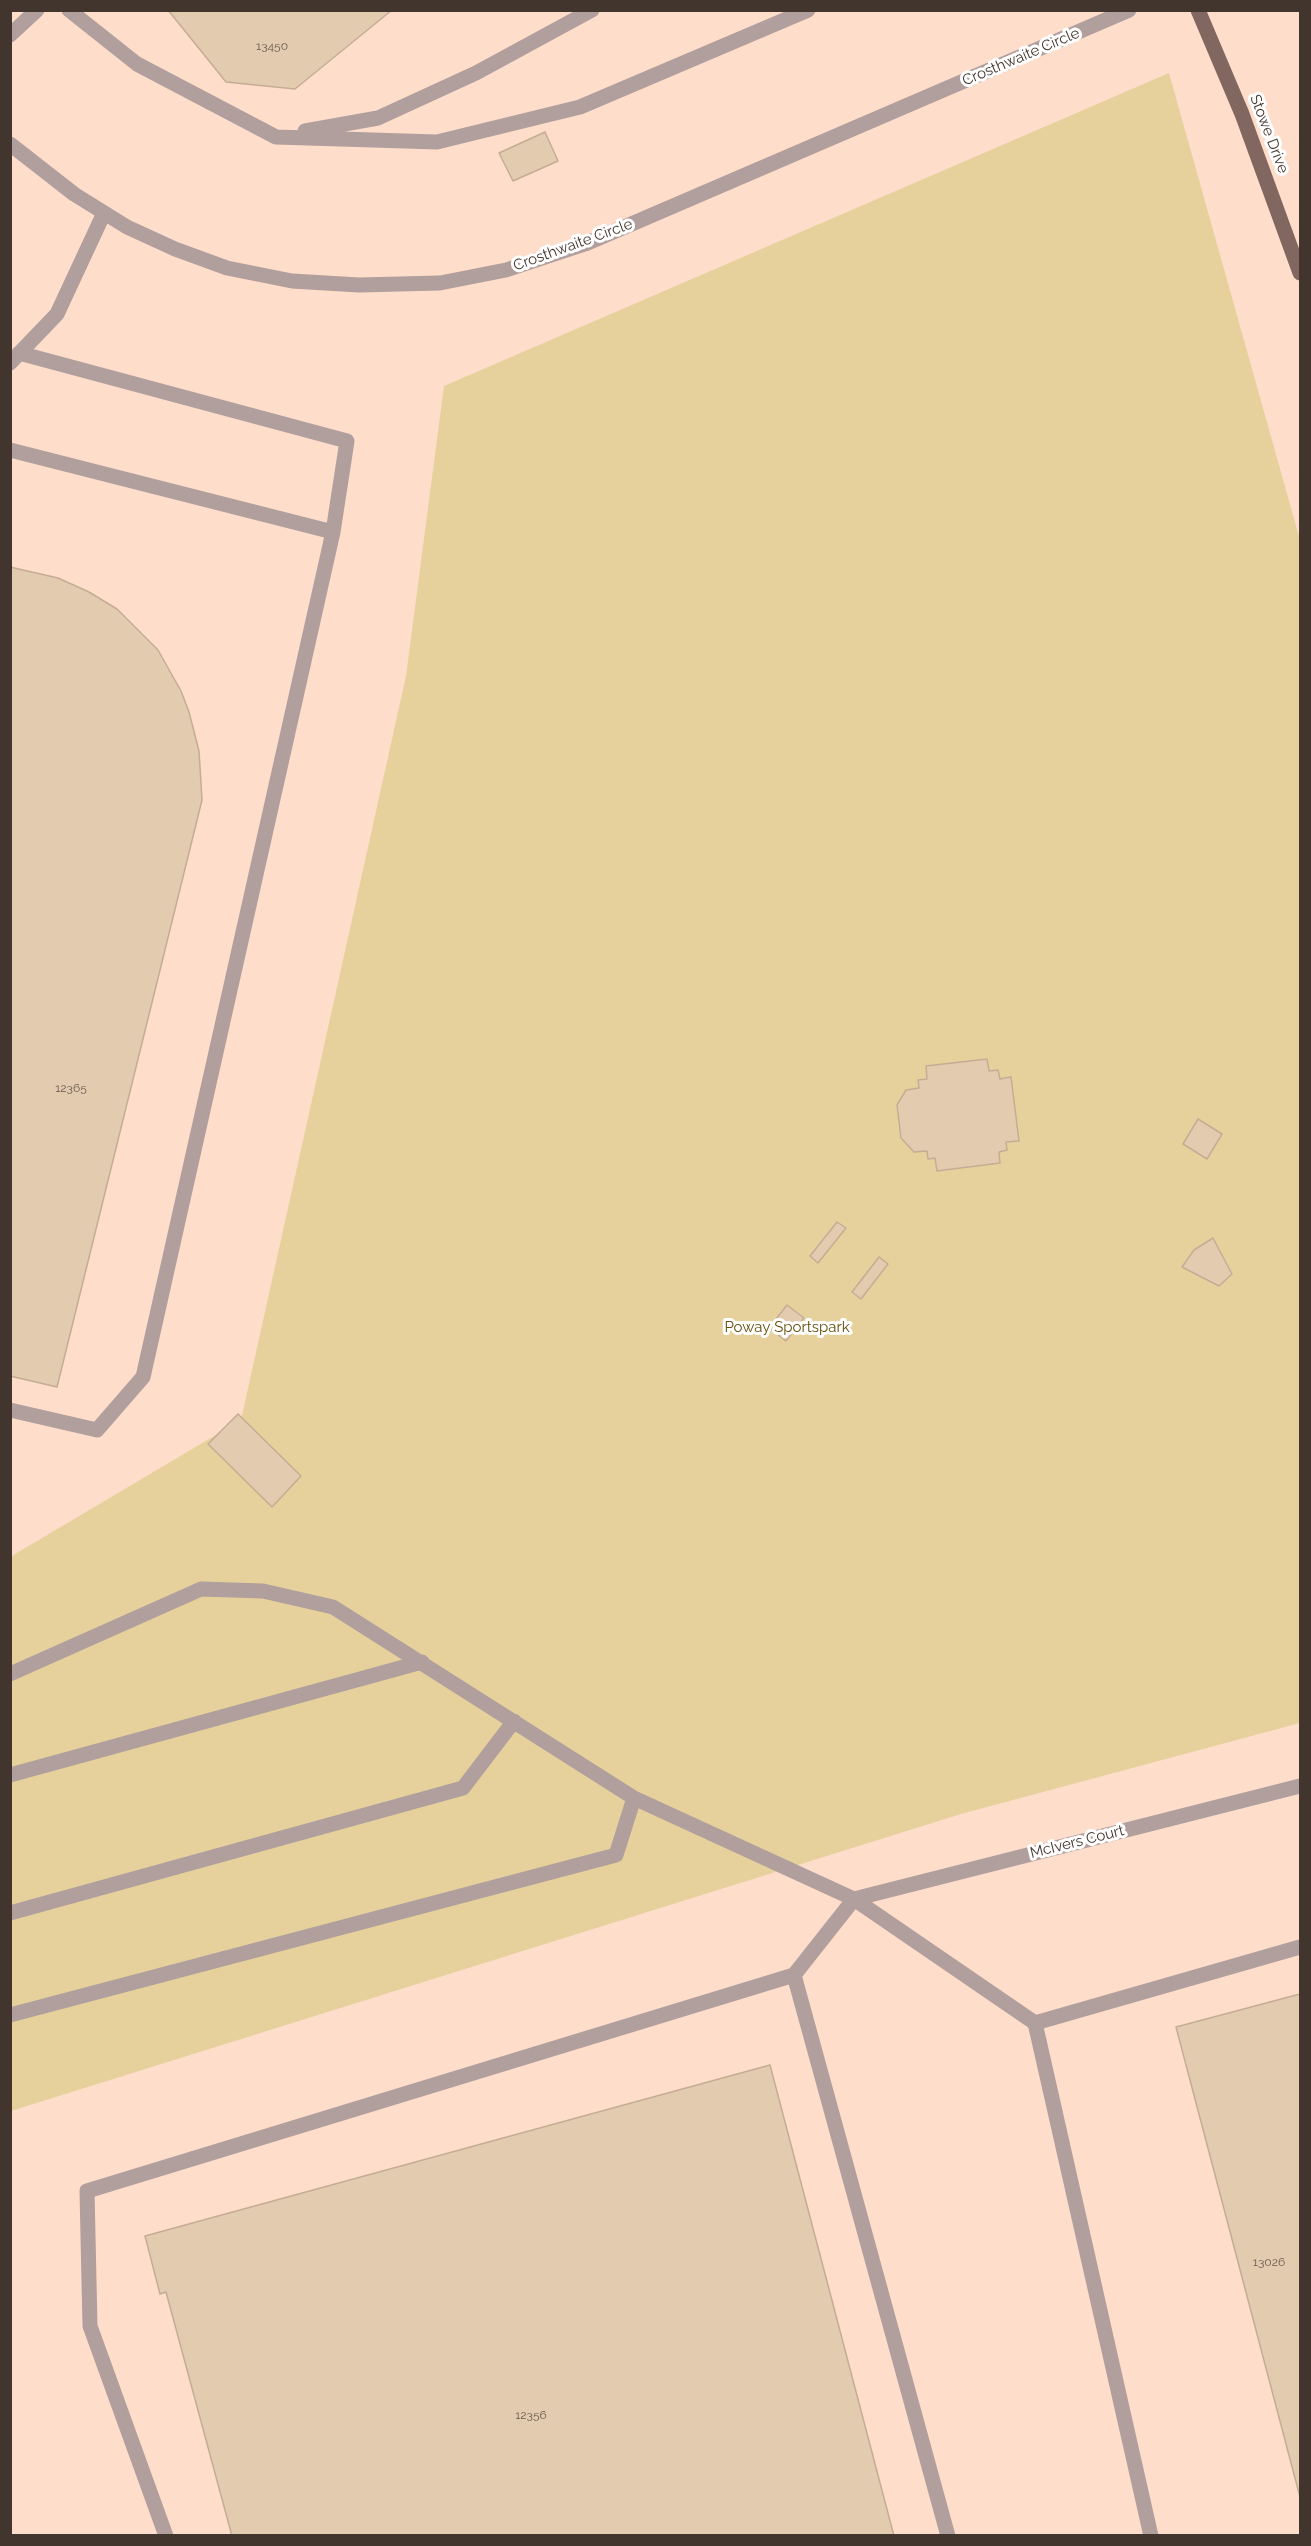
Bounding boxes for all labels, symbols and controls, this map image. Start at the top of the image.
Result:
street label: Crosthwaite Circle [960,24,1082,90]
house number: 13450 [256,39,288,53]
street label: Stowe Drive [1246,92,1292,176]
street label: Crosthwaite Circle [511,215,635,275]
house number: 12365 [55,1081,87,1095]
park label: Poway Sportspark [724,1318,850,1336]
street label: McIvers Court [1028,1822,1126,1862]
house number: 13026 [1253,2255,1285,2269]
house number: 12356 [515,2408,547,2422]

